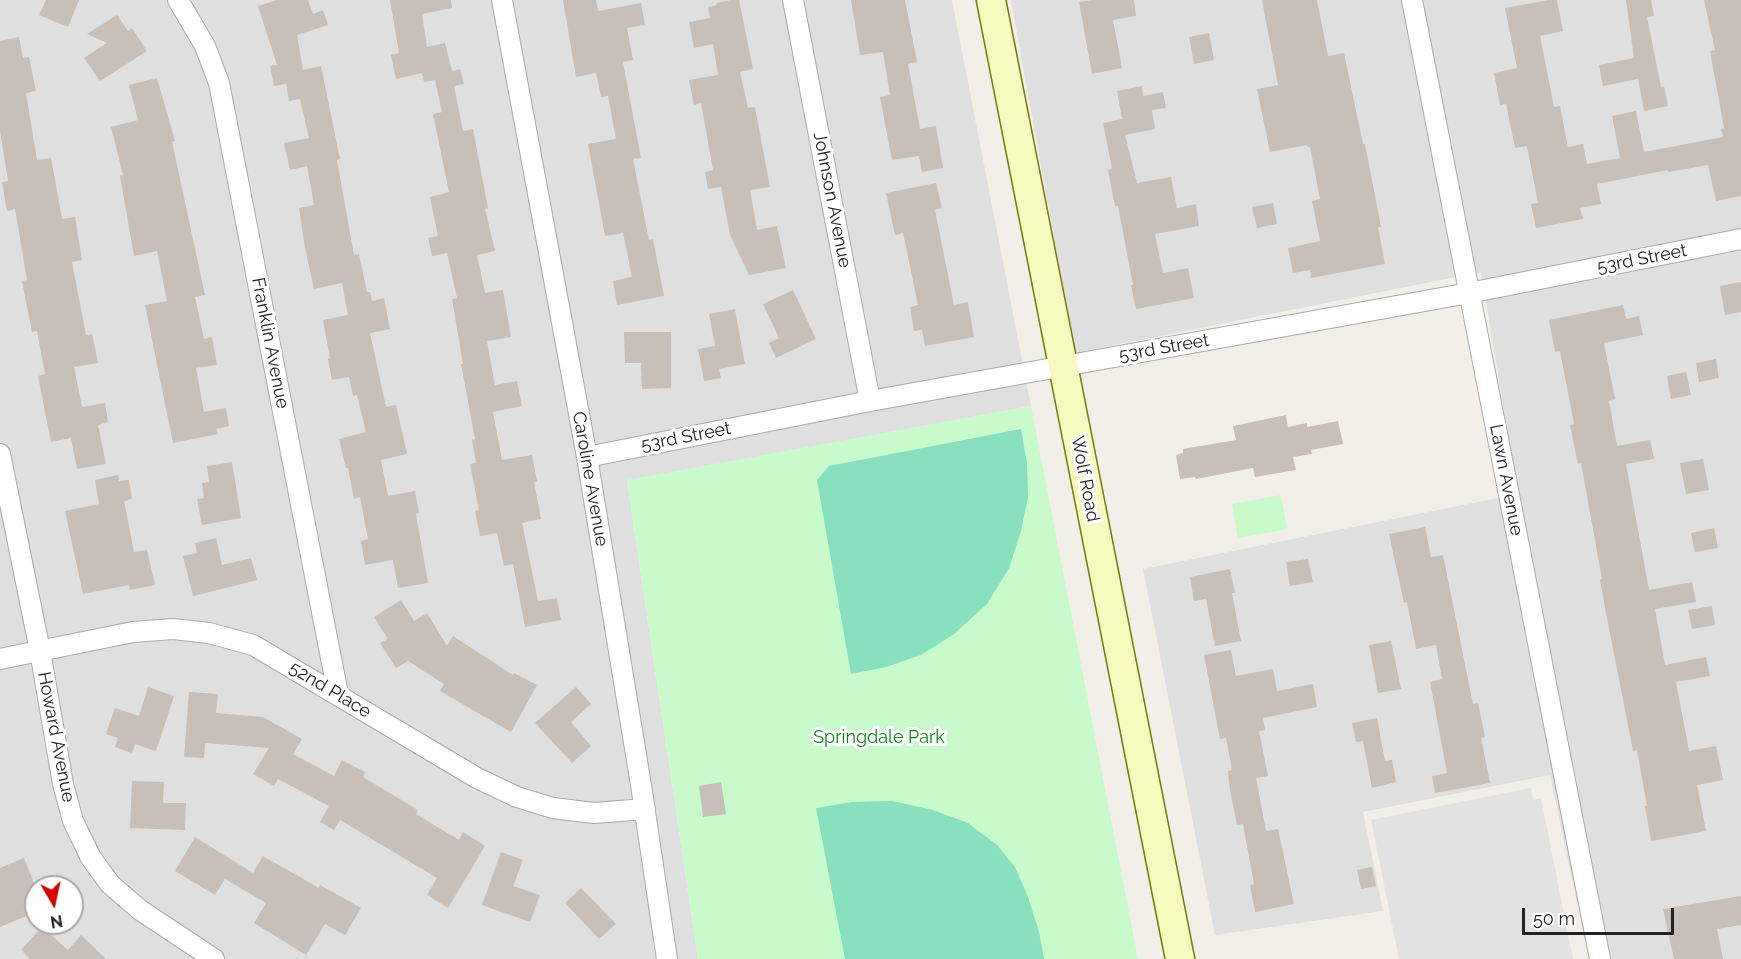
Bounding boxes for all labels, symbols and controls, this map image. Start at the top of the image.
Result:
street label: Johnson Avenue [808,130,856,270]
street label: 53rd Street [1595,240,1689,278]
street label: Franklin Avenue [247,276,293,410]
street label: 53rd Street [1117,329,1211,367]
street label: Caroline Avenue [568,410,612,548]
street label: 53rd Street [639,418,733,456]
street label: Lawn Avenue [1485,423,1527,537]
street label: Wolf Road [1066,434,1104,524]
street label: 52nd Place [285,657,375,723]
street label: Howard Avenue [33,670,79,804]
park label: Springdale Park [813,727,945,749]
north arrow [24,875,84,935]
scale bar [1525,896,1676,934]
text: 50 m [1533,908,1575,929]
text: N [49,911,64,932]

